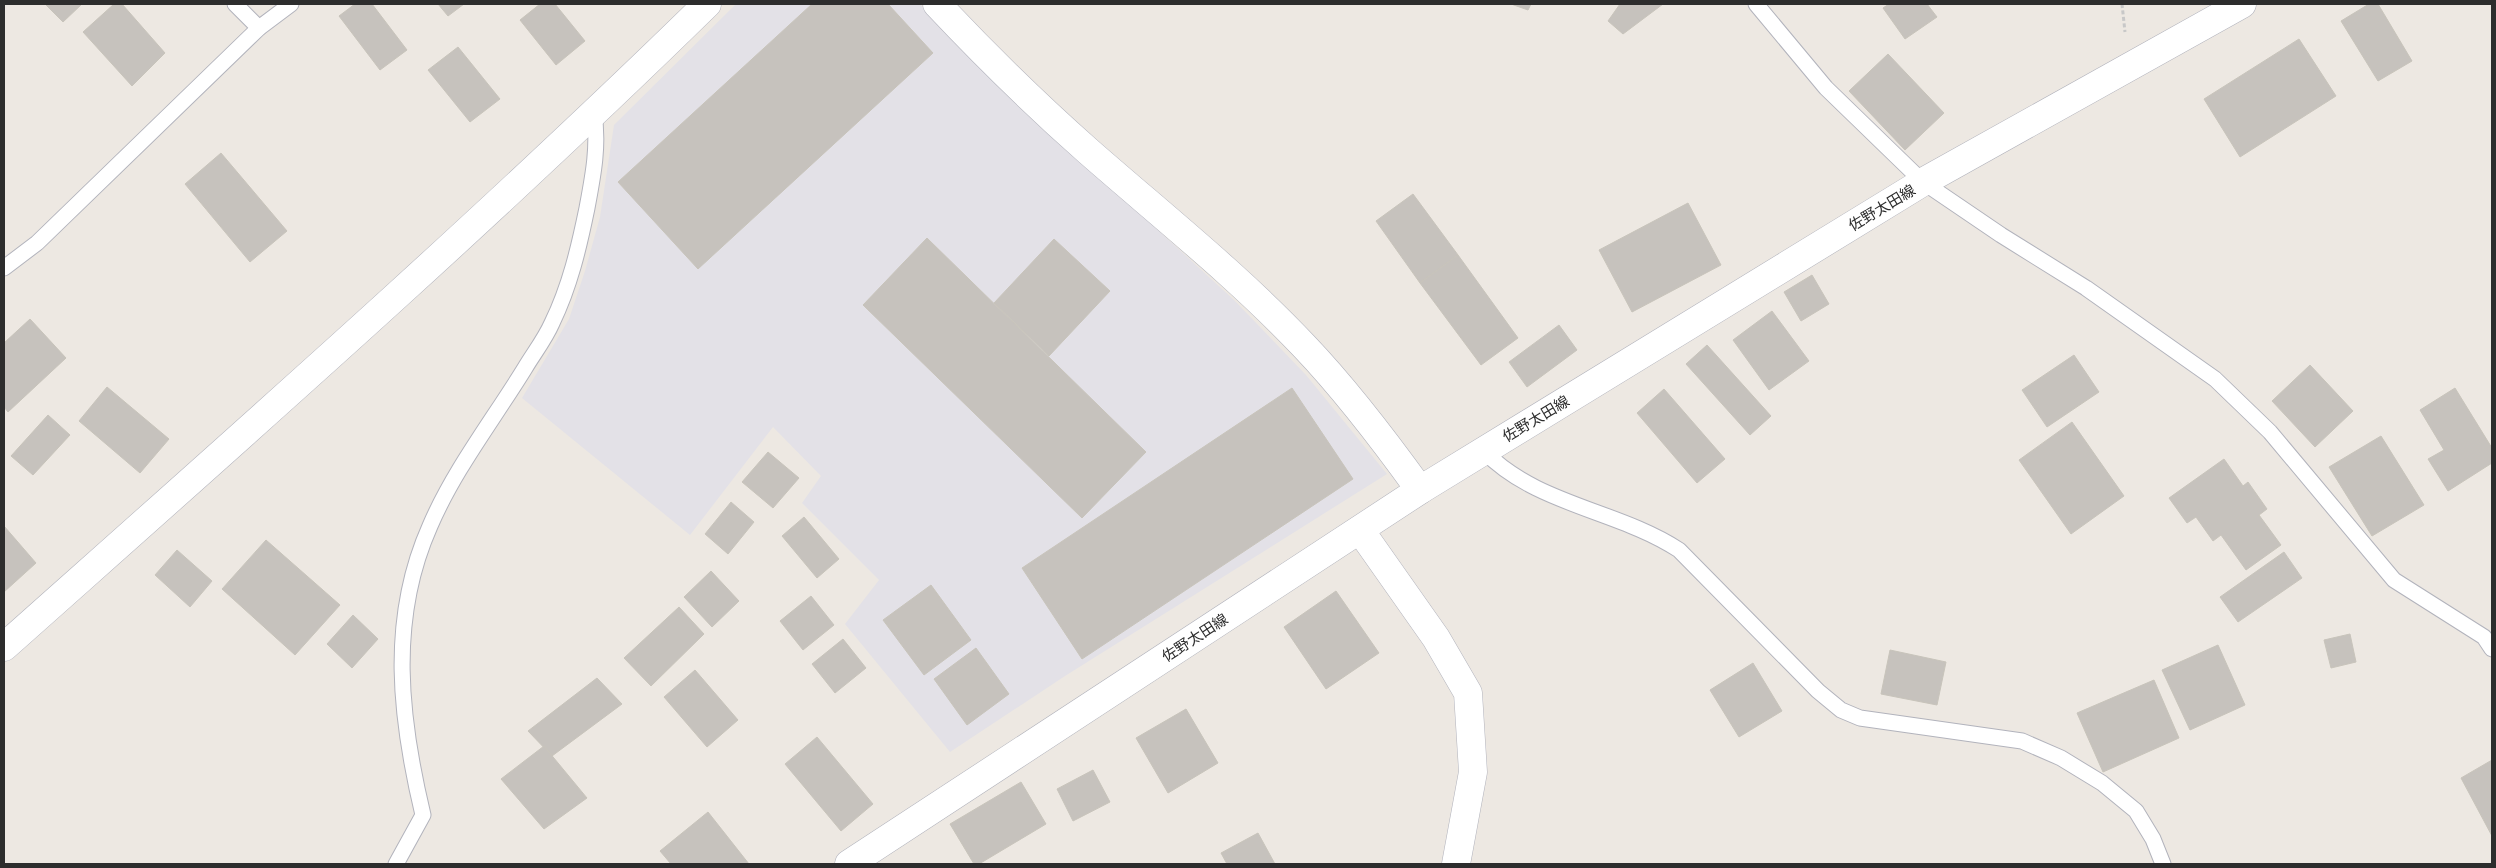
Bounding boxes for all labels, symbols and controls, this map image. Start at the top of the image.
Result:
street label: 佐野太田線 [1845,180,1918,234]
street label: 佐野太田線 [1499,391,1572,445]
street label: 佐野太田線 [1158,609,1231,665]

